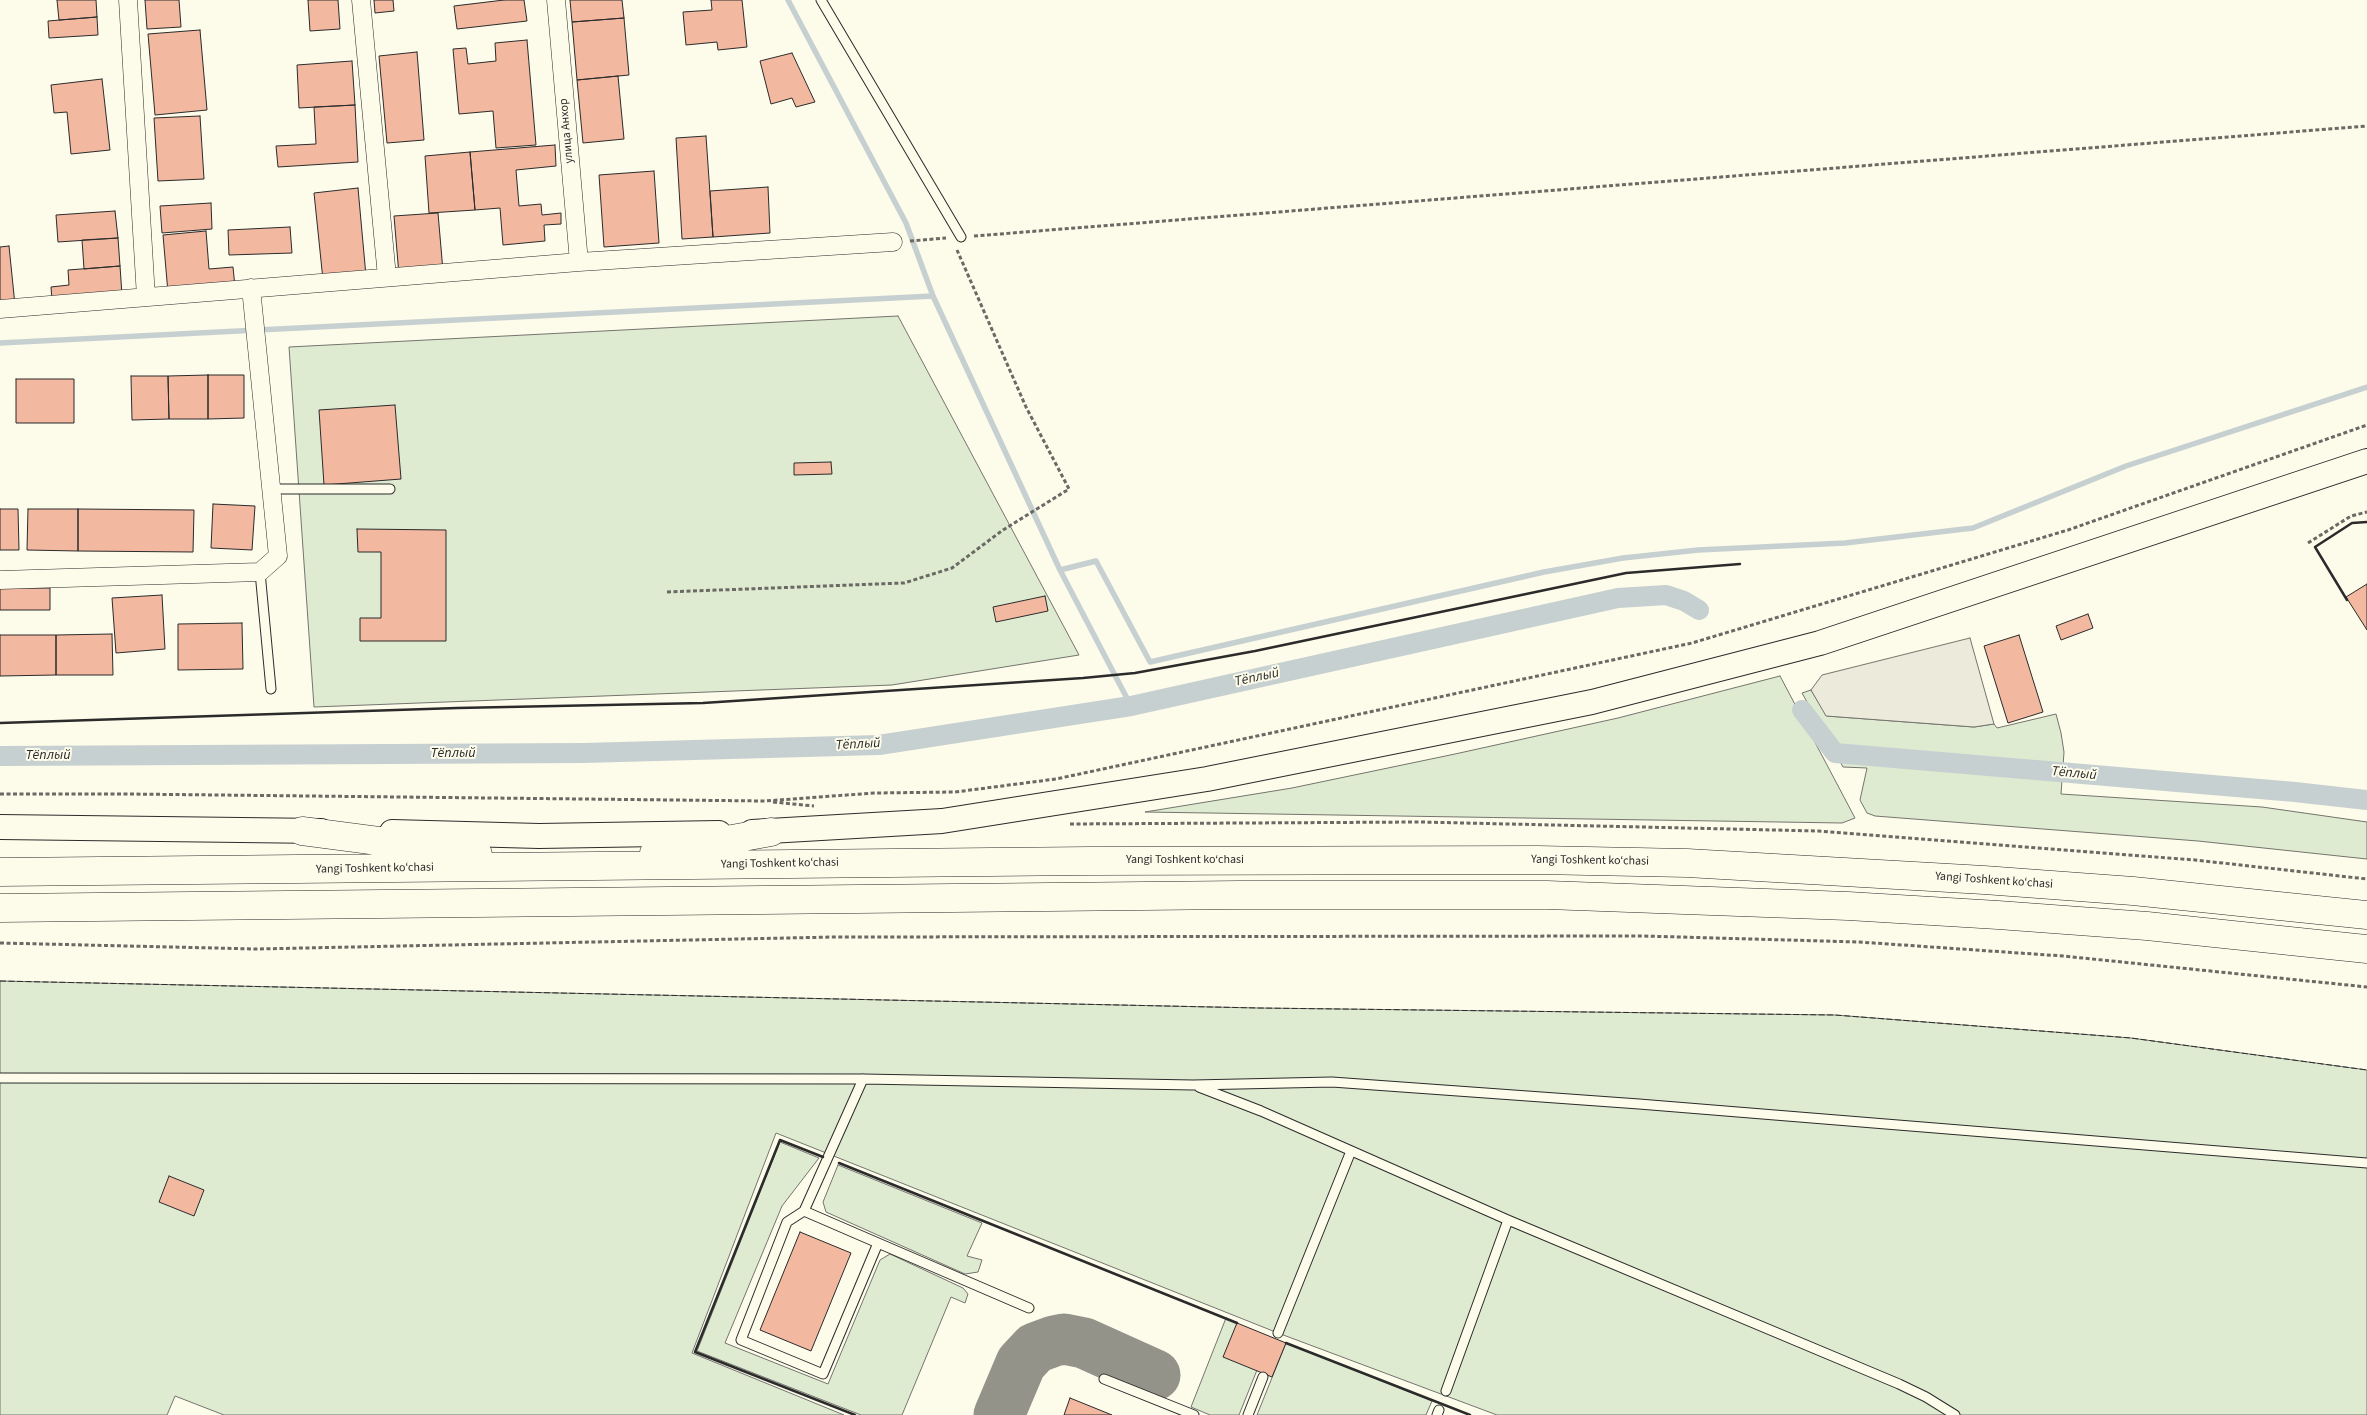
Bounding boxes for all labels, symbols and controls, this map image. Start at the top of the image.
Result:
street label: улица Анхор [557,98,577,164]
water label: Тёплый [1233,665,1281,691]
water label: Тёплый [835,735,881,755]
water label: Тёплый [430,746,476,762]
water label: Тёплый [25,748,71,764]
water label: Тёплый [2051,764,2097,784]
street label: Yangi Toshkent ko‘chasi [1126,853,1244,867]
street label: Yangi Toshkent ko‘chasi [1531,853,1649,869]
street label: Yangi Toshkent ko‘chasi [721,856,839,872]
street label: Yangi Toshkent ko‘chasi [316,861,434,877]
street label: Yangi Toshkent ko‘chasi [1935,870,2053,892]

